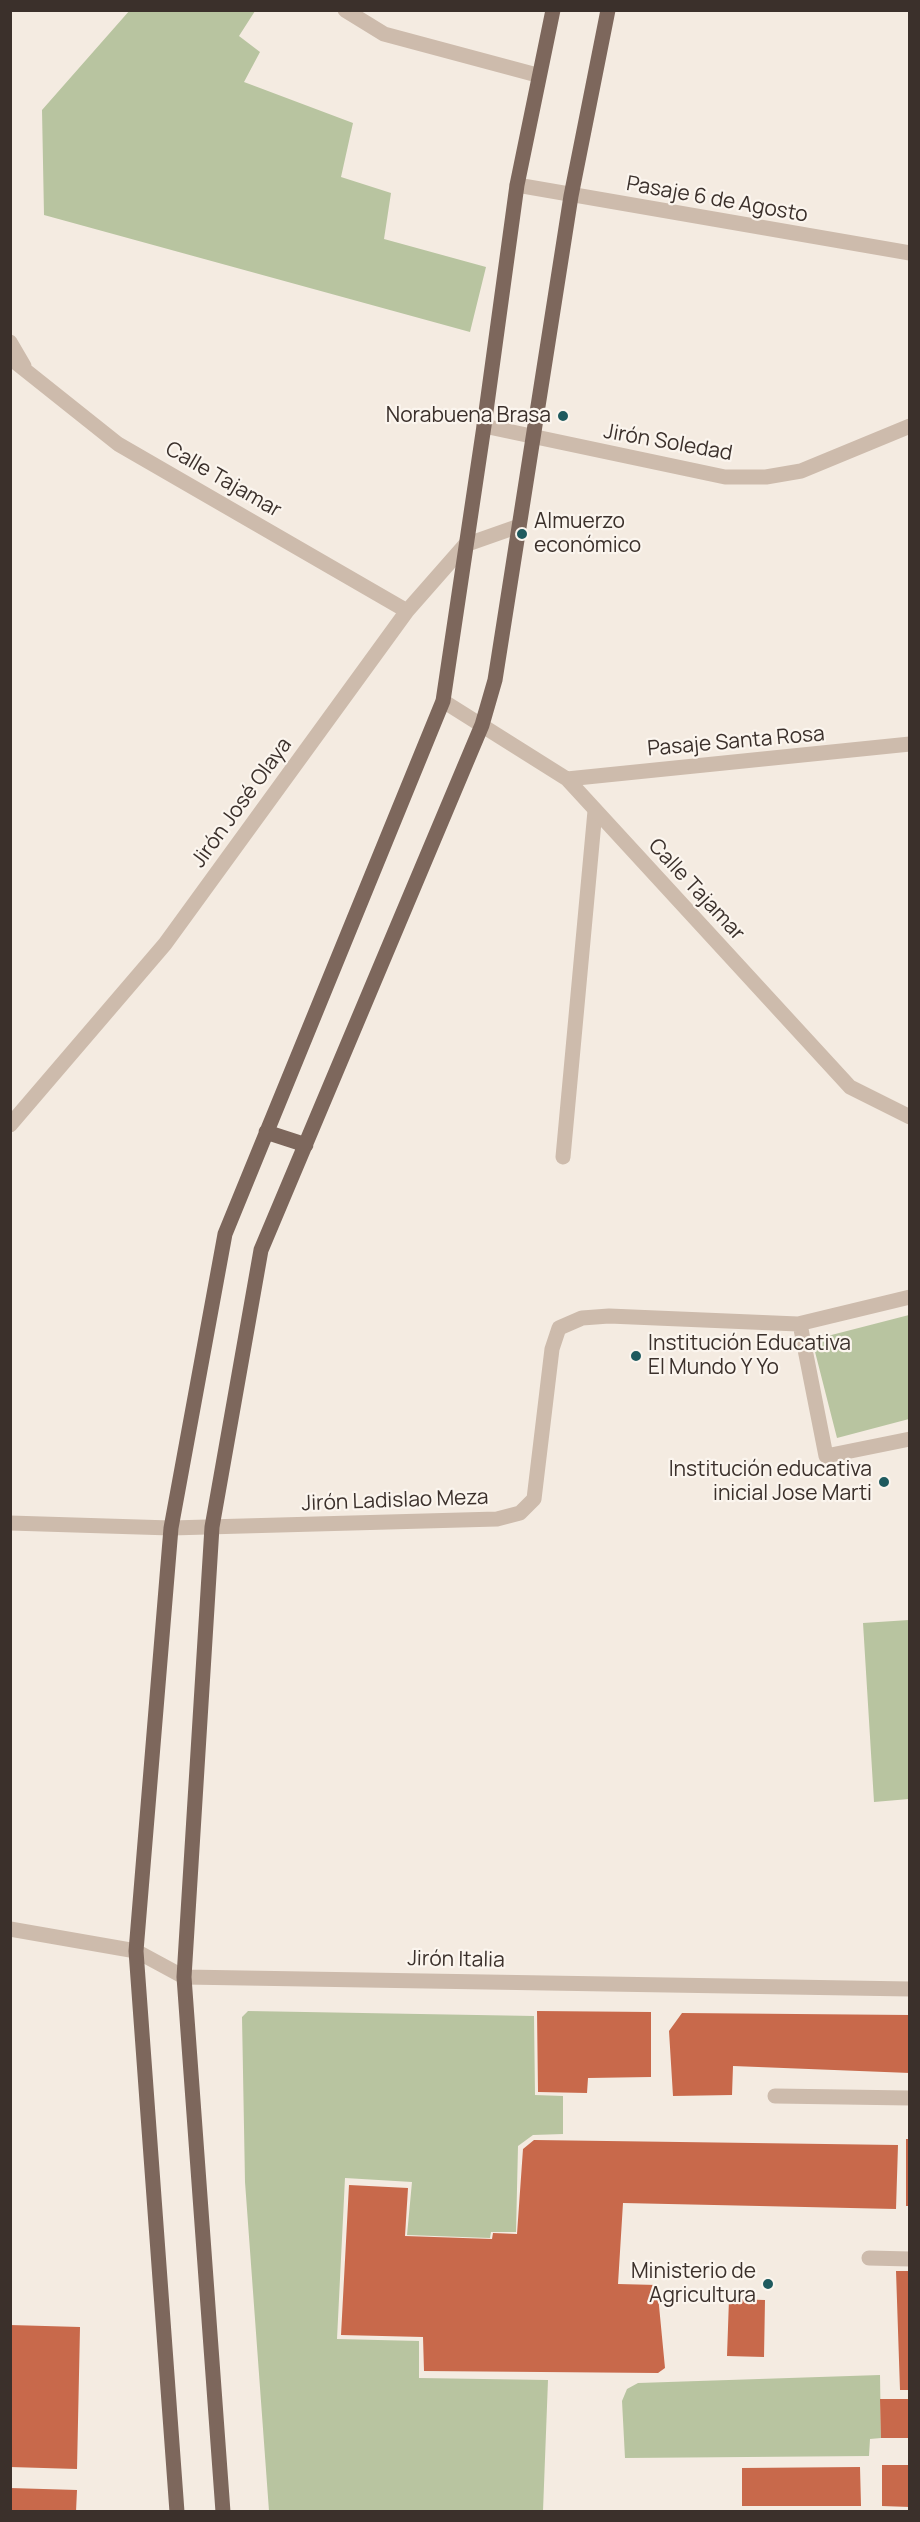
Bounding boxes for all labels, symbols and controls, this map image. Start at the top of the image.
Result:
street label: Pasaje 6 de Agosto [624,172,810,228]
place label: Norabuena Brasa [386,403,551,429]
marker: Norabuena Brasa [556,409,570,423]
street label: Jirón Soledad [602,419,734,467]
street label: Calle Tajamar [161,437,285,523]
place label: Almuerzo económico [534,509,641,559]
marker: Almuerzo económico [515,527,529,541]
street label: Pasaje Santa Rosa [646,722,826,762]
street label: Jirón José Olaya [187,733,297,873]
street label: Calle Tajamar [643,834,749,946]
place label: Institución Educativa El Mundo Y Yo [648,1331,851,1381]
marker: Institución Educativa El Mundo Y Yo [629,1349,643,1363]
place label: Institución educativa inicial Jose Marti [669,1457,872,1507]
marker: Institución educativa inicial Jose Marti [877,1475,891,1489]
street label: Jirón Ladislao Meza [301,1485,489,1517]
street label: Jirón Italia [407,1947,505,1973]
place label: Ministerio de Agricultura [631,2259,756,2309]
marker: Ministerio de Agricultura [761,2277,775,2291]

